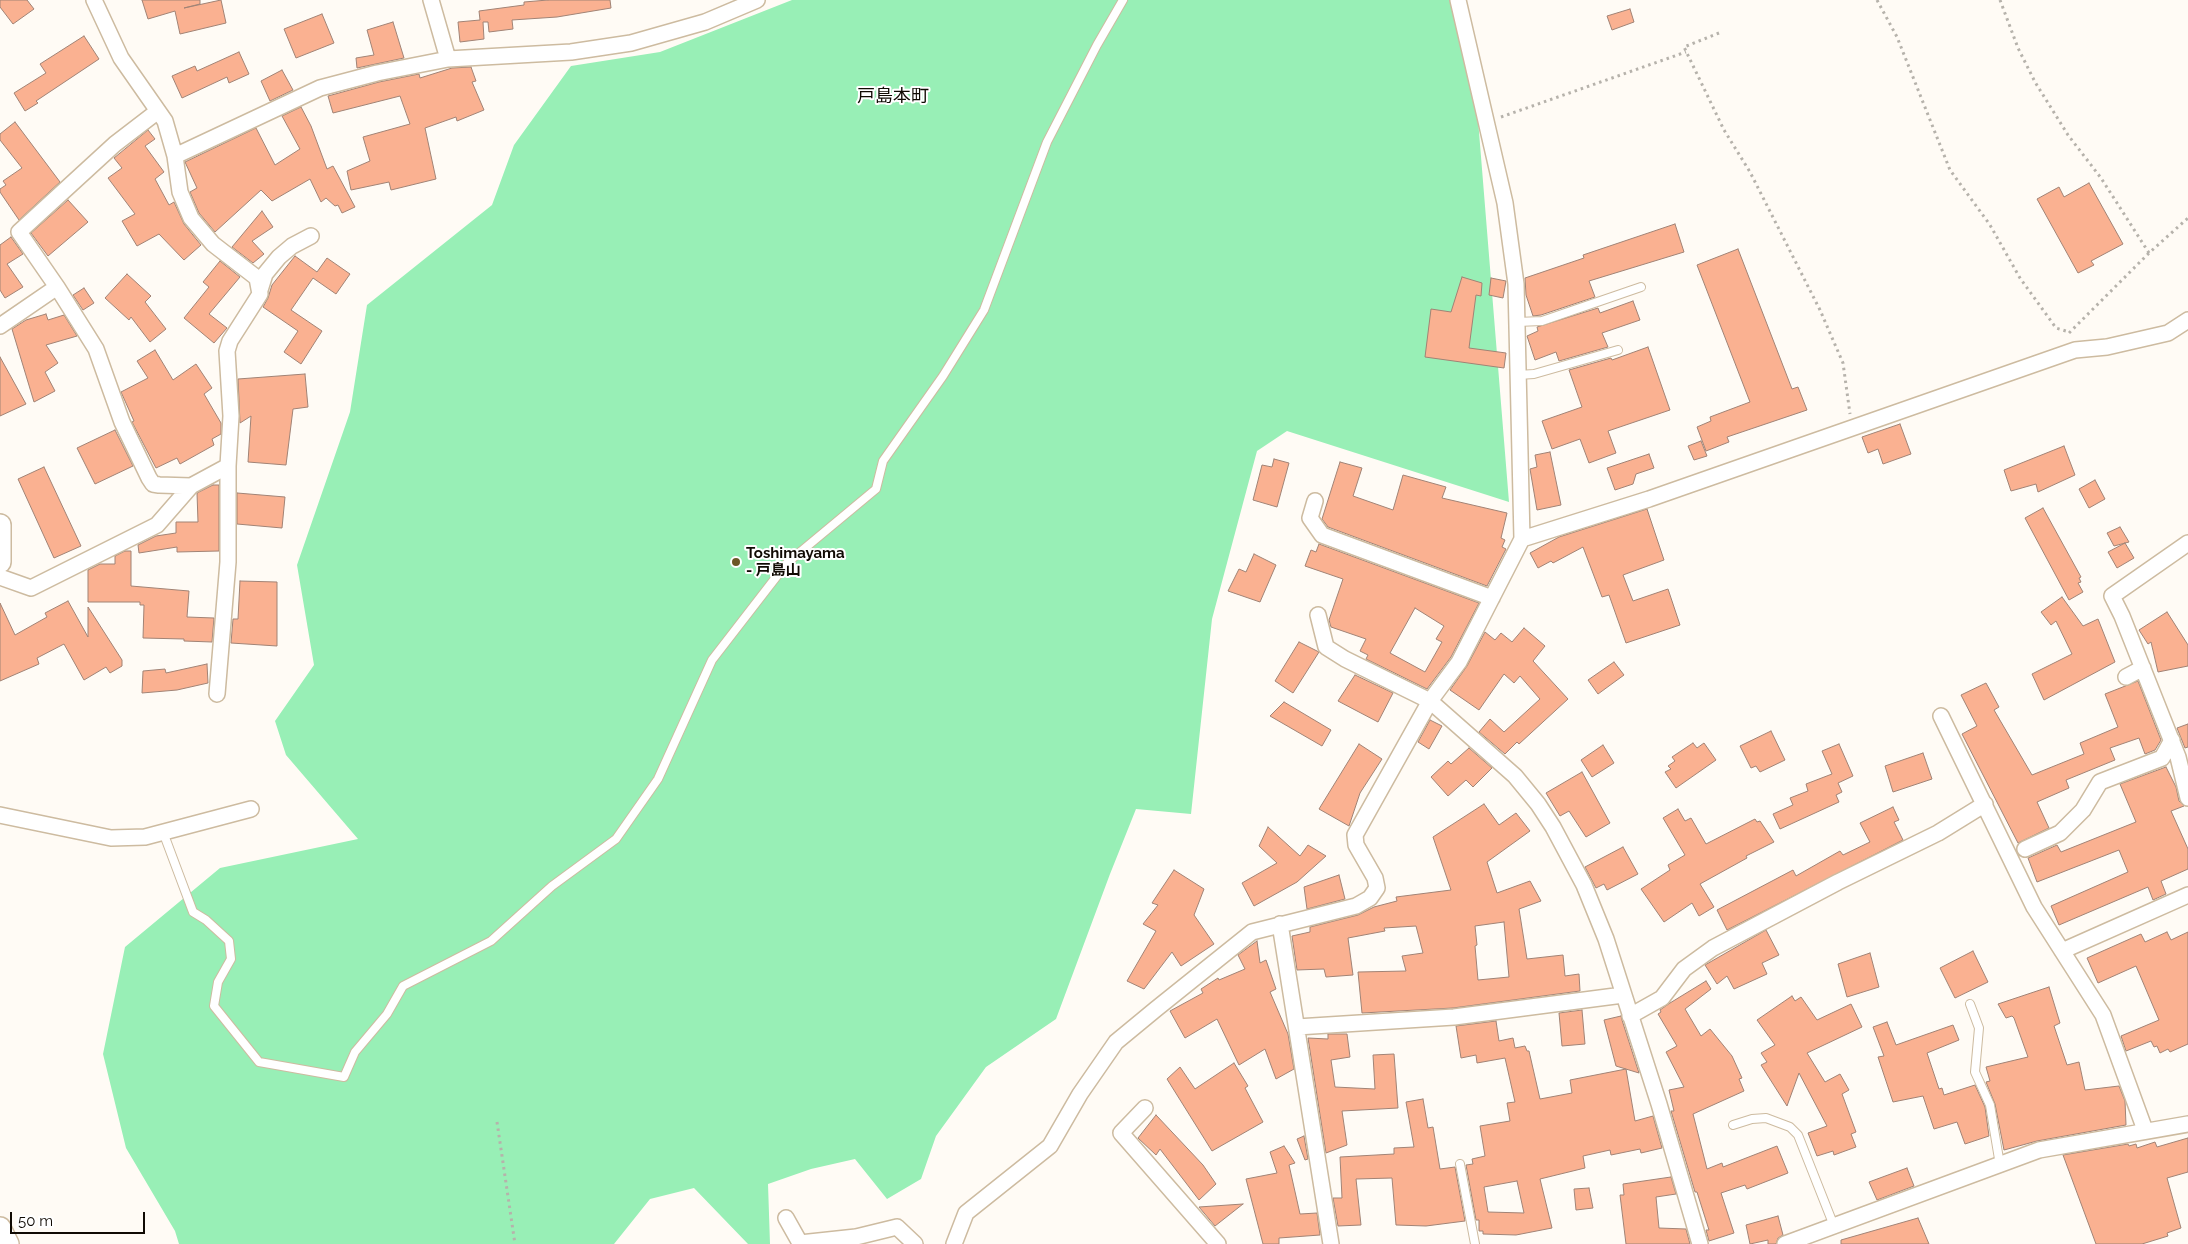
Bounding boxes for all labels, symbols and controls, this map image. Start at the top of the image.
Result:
district label: 戸島本町 [857,86,929,108]
place label: Toshimayama - 戸島山 [746,544,845,579]
marker: Toshimayama - 戸島山 [730,556,742,568]
scale bar [12,1202,148,1234]
text: 50 m [18,1212,53,1230]

